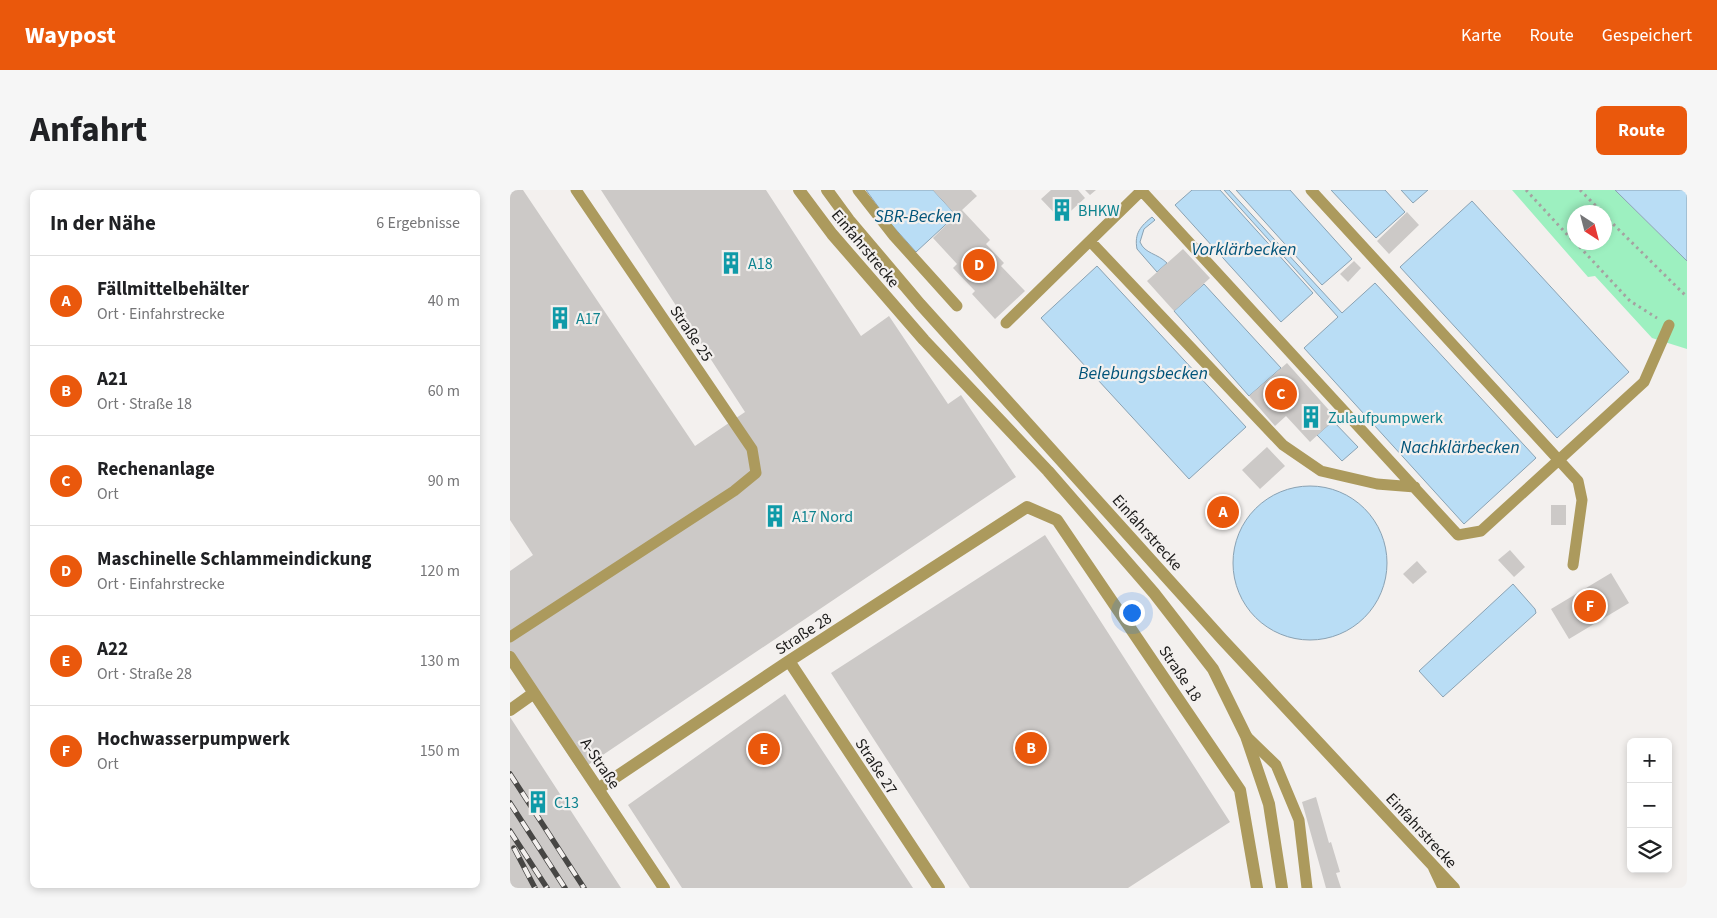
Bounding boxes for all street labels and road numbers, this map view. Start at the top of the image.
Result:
street label: Einfahrstrecke [826,205,904,292]
street label: Straße 25 [664,301,718,366]
street label: Einfahrstrecke [1107,490,1187,576]
street label: Straße 28 [771,607,836,660]
street label: Straße 18 [1153,641,1207,706]
street label: A-Straße [575,734,625,794]
street label: Straße 27 [850,734,903,799]
street label: Einfahrstrecke [1381,788,1462,873]

